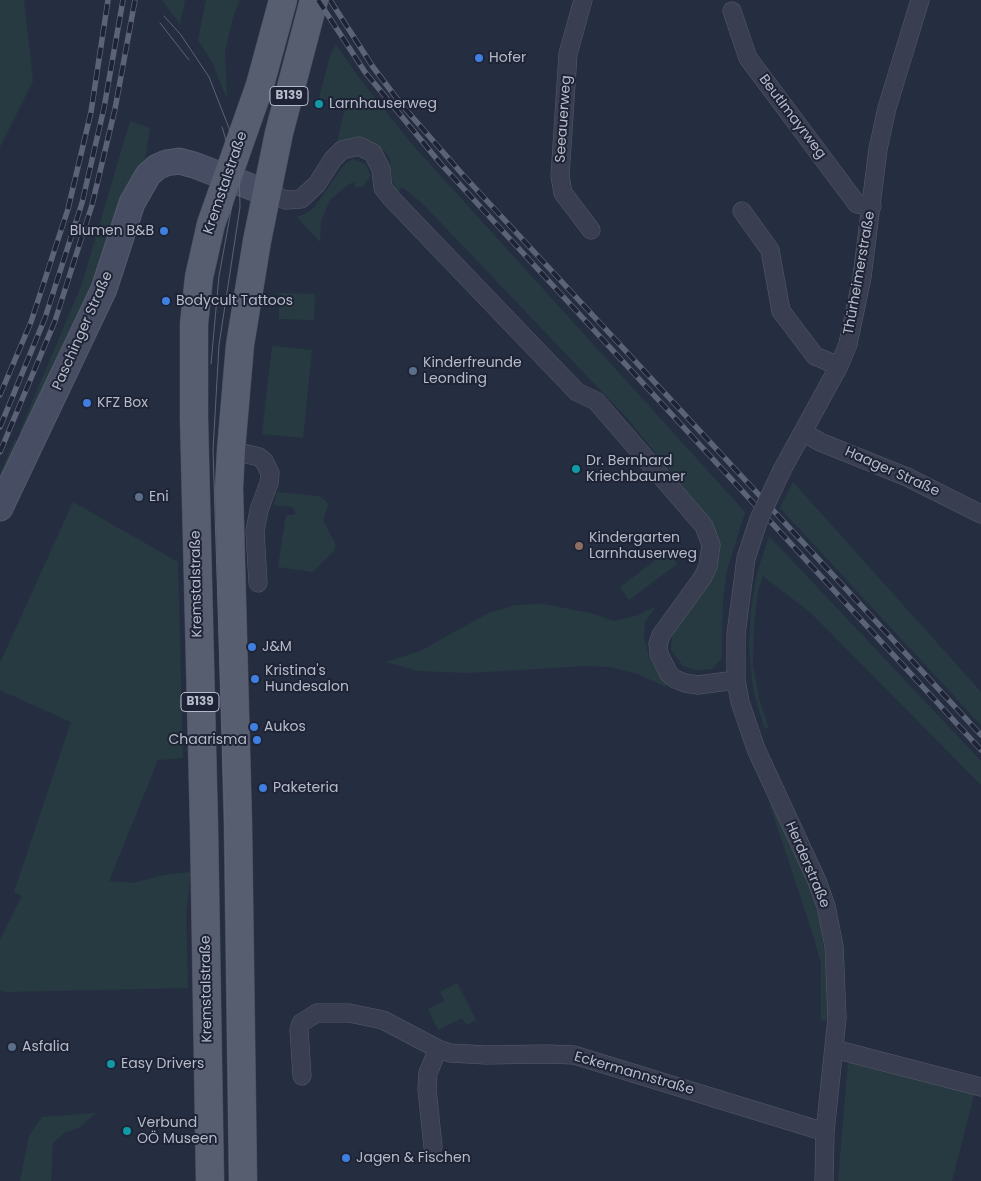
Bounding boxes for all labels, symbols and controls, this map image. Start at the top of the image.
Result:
place label: Hofer [489,50,526,66]
marker: Hofer [473,52,485,64]
street label: Beutlmayrweg [755,71,829,163]
street label: Seeauerweg [553,75,575,163]
road number: B139 [270,86,308,105]
place label: Larnhauserweg [329,96,437,112]
marker: Larnhauserweg [313,98,325,110]
street label: Kremstalstraße [201,130,251,236]
street label: Thürheimerstraße [841,210,879,336]
place label: Blumen B&B [70,223,154,239]
marker: Blumen B&B [158,225,170,237]
street label: Paschinger Straße [49,269,117,393]
place label: Bodycult Tattoos [176,293,293,309]
marker: Bodycult Tattoos [160,295,172,307]
place label: Kinderfreunde Leonding [423,355,522,388]
marker: Kinderfreunde Leonding [407,365,419,377]
place label: KFZ Box [97,395,148,411]
marker: KFZ Box [81,397,93,409]
street label: Haager Straße [842,444,942,500]
place label: Dr. Bernhard Kriechbaumer [586,453,685,486]
marker: Dr. Bernhard Kriechbaumer [570,463,582,475]
place label: Eni [149,489,169,505]
marker: Eni [133,491,145,503]
street label: Kremstalstraße [188,530,206,638]
place label: Kindergarten Larnhauserweg [589,530,697,562]
marker: Kindergarten Larnhauserweg [573,540,585,552]
place label: J&M [262,639,292,655]
marker: J&M [246,641,258,653]
place label: Kristina's Hundesalon [265,663,349,696]
marker: Kristina's Hundesalon [249,673,261,685]
road number: B139 [181,692,219,712]
place label: Aukos [264,719,306,735]
marker: Aukos [248,721,260,733]
place label: Chaarisma [168,732,247,748]
marker: Chaarisma [251,734,263,746]
place label: Paketeria [273,780,338,796]
marker: Paketeria [257,782,269,794]
street label: Herderstraße [781,819,833,911]
street label: Kremstalstraße [198,935,216,1043]
place label: Asfalia [22,1039,69,1055]
marker: Asfalia [6,1041,18,1053]
street label: Eckermannstraße [572,1049,696,1099]
place label: Easy Drivers [121,1056,204,1072]
marker: Easy Drivers [105,1058,117,1070]
place label: Verbund OÖ Museen [137,1115,217,1148]
marker: Verbund OÖ Museen [121,1125,133,1137]
place label: Jagen & Fischen [356,1150,471,1166]
marker: Jagen & Fischen [340,1152,352,1164]

